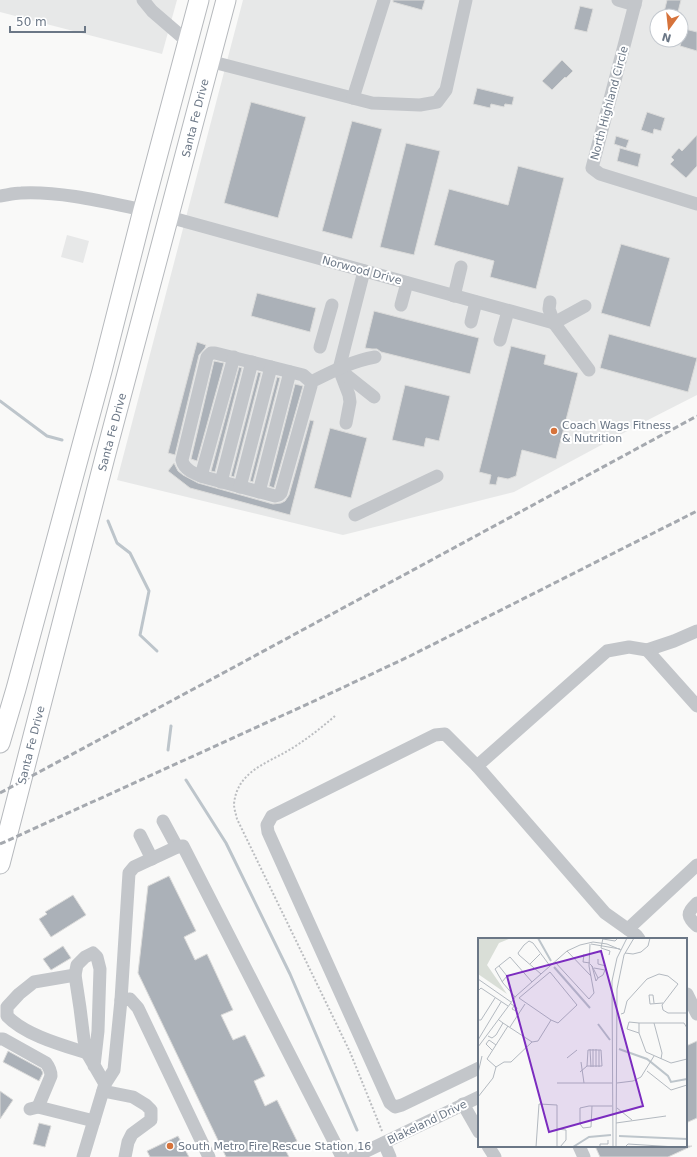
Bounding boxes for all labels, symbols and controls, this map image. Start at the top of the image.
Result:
scale bar [10,8,85,34]
north arrow [649,8,689,48]
text: 50 m [16,15,47,29]
text: N [660,30,673,45]
street label: North Highland Circle [588,44,631,162]
street label: Santa Fe Drive [179,77,212,159]
street label: Norwood Drive [321,254,403,287]
street label: Santa Fe Drive [96,391,129,473]
place label: Coach Wags Fitness & Nutrition [562,419,671,445]
marker: Coach Wags Fitness & Nutrition [549,426,559,436]
street label: Santa Fe Drive [15,704,48,786]
inset map [478,938,687,1147]
street label: Blakeland Drive [385,1098,469,1147]
place label: South Metro Fire Rescue Station 16 [178,1140,371,1153]
marker: South Metro Fire Rescue Station 16 [165,1141,175,1151]

